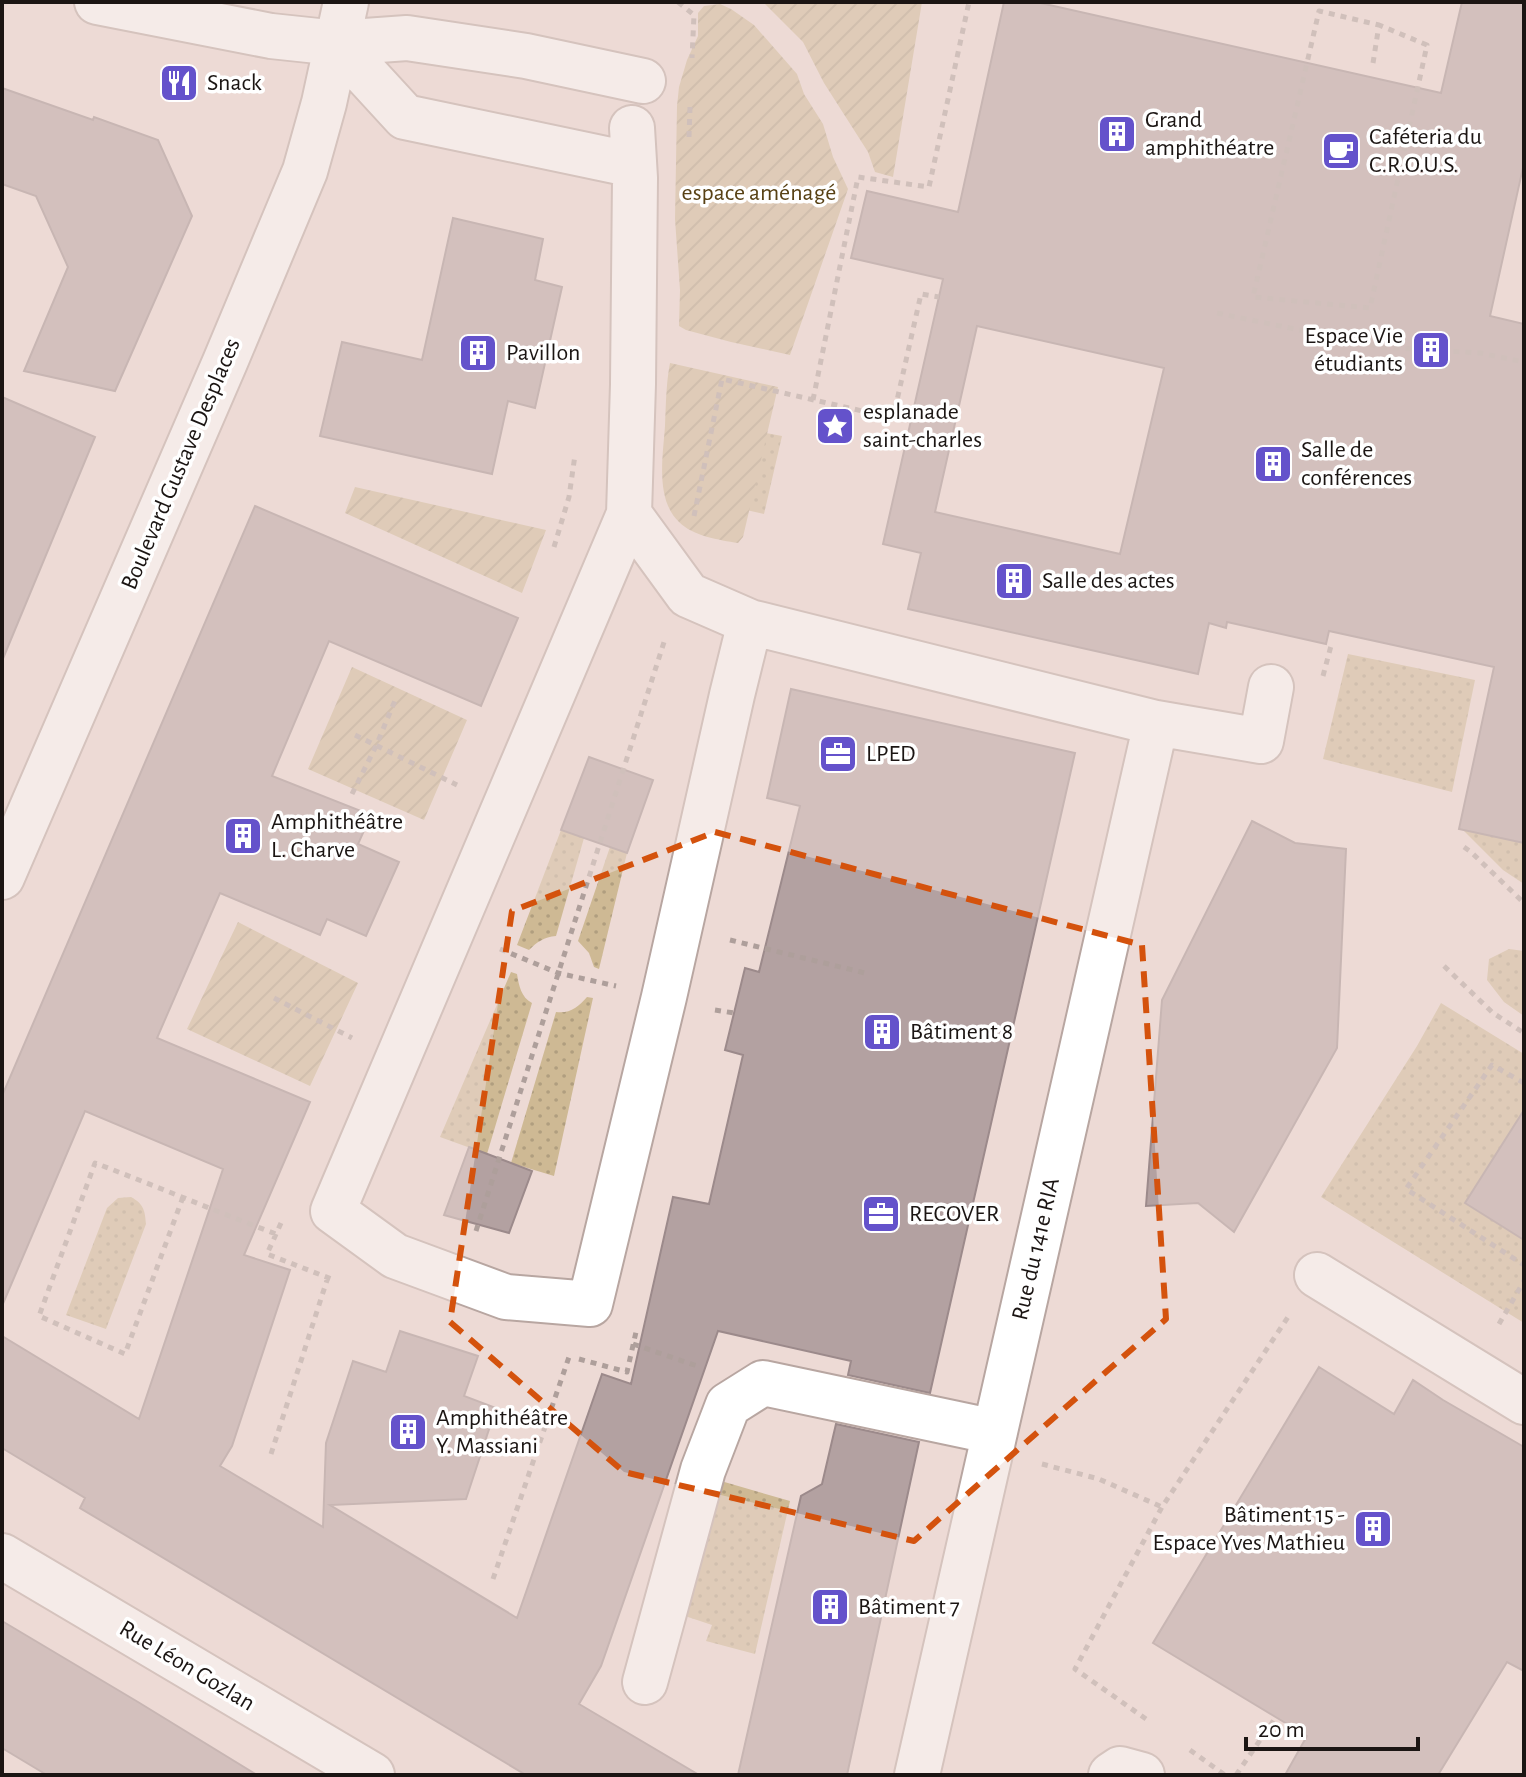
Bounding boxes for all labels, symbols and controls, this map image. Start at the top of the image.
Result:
restaurant icon: Snack [158,62,200,104]
place label: Snack [207,71,262,95]
place label: Grand amphithéatre [1145,108,1274,160]
building icon: Grand amphithéatre [1096,113,1138,155]
place label: Caféteria du C.R.O.U.S. [1369,125,1482,177]
cafe icon: Caféteria du C.R.O.U.S. [1320,130,1362,172]
park label: espace aménagé [682,181,836,205]
place label: Espace Vie étudiants [1305,324,1403,376]
building icon: Espace Vie étudiants [1410,329,1452,371]
building icon: Pavillon [457,332,499,374]
street label: Boulevard Gustave Desplaces [117,335,245,593]
place label: Pavillon [506,341,580,365]
place label: esplanade saint-charles [863,400,982,452]
place icon: esplanade saint-charles [814,405,856,447]
place label: Salle de conférences [1301,438,1412,490]
building icon: Salle de conférences [1252,443,1294,485]
building icon: Salle des actes [993,560,1035,602]
place label: Salle des actes [1042,569,1175,593]
office icon: LPED [817,733,859,775]
place label: LPED [866,742,916,766]
place label: Amphithéâtre L. Charve [271,810,403,862]
building icon: Amphithéâtre L. Charve [222,815,264,857]
building icon: Bâtiment 8 [861,1011,903,1053]
place label: Bâtiment 8 [910,1020,1013,1044]
street label: Rue du 141e RIA [1008,1175,1064,1323]
office icon: RECOVER [860,1193,902,1235]
place label: RECOVER [909,1202,999,1226]
place label: Amphithéâtre Y. Massiani [436,1406,568,1458]
building icon: Amphithéâtre Y. Massiani [387,1411,429,1453]
place label: Bâtiment 15 - Espace Yves Mathieu [1153,1503,1345,1555]
building icon: Bâtiment 15 - Espace Yves Mathieu [1352,1508,1394,1550]
building icon: Bâtiment 7 [809,1586,851,1628]
place label: Bâtiment 7 [858,1595,960,1619]
street label: Rue Léon Gozlan [115,1616,259,1716]
scale bar [1246,1701,1418,1751]
text: 20 m [1258,1718,1305,1742]

